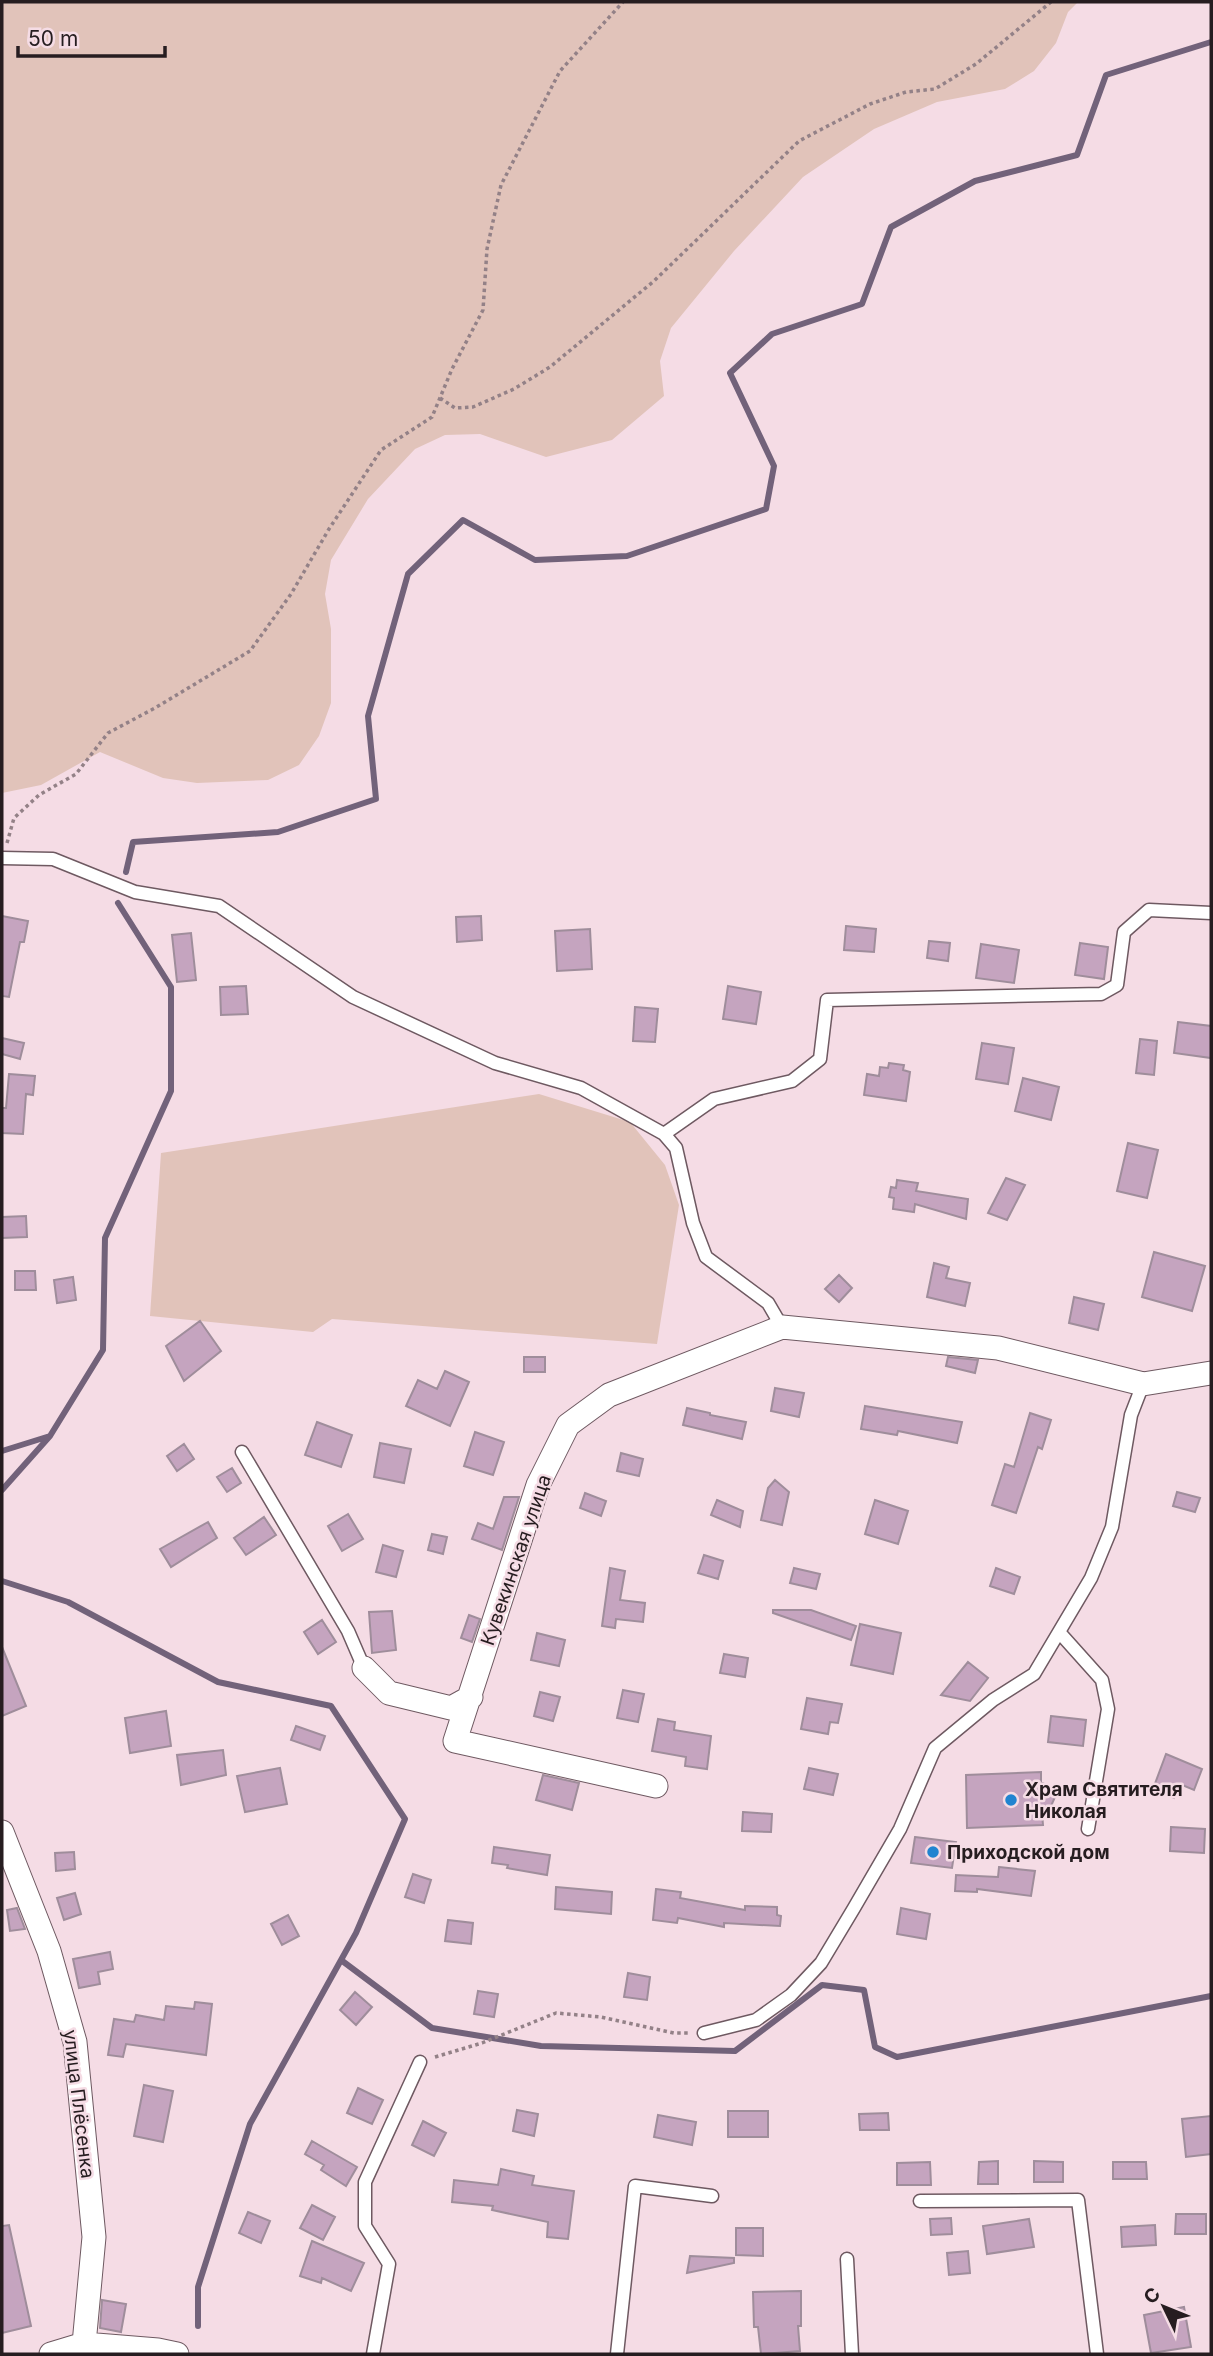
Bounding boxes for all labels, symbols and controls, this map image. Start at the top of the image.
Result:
scale bar [18,14,164,58]
text: 50 m [28,26,78,51]
street label: Кувекинская улица [476,1472,556,1648]
place label: Храм Святителя Николая [1025,1778,1183,1823]
marker: Храм Святителя Николая [1003,1792,1019,1808]
place label: Приходской дом [947,1841,1110,1864]
marker: Приходской дом [925,1844,941,1860]
street label: улица Плёсенка [58,2028,100,2180]
north arrow [1129,2272,1199,2342]
text: С [1139,2283,1165,2309]

